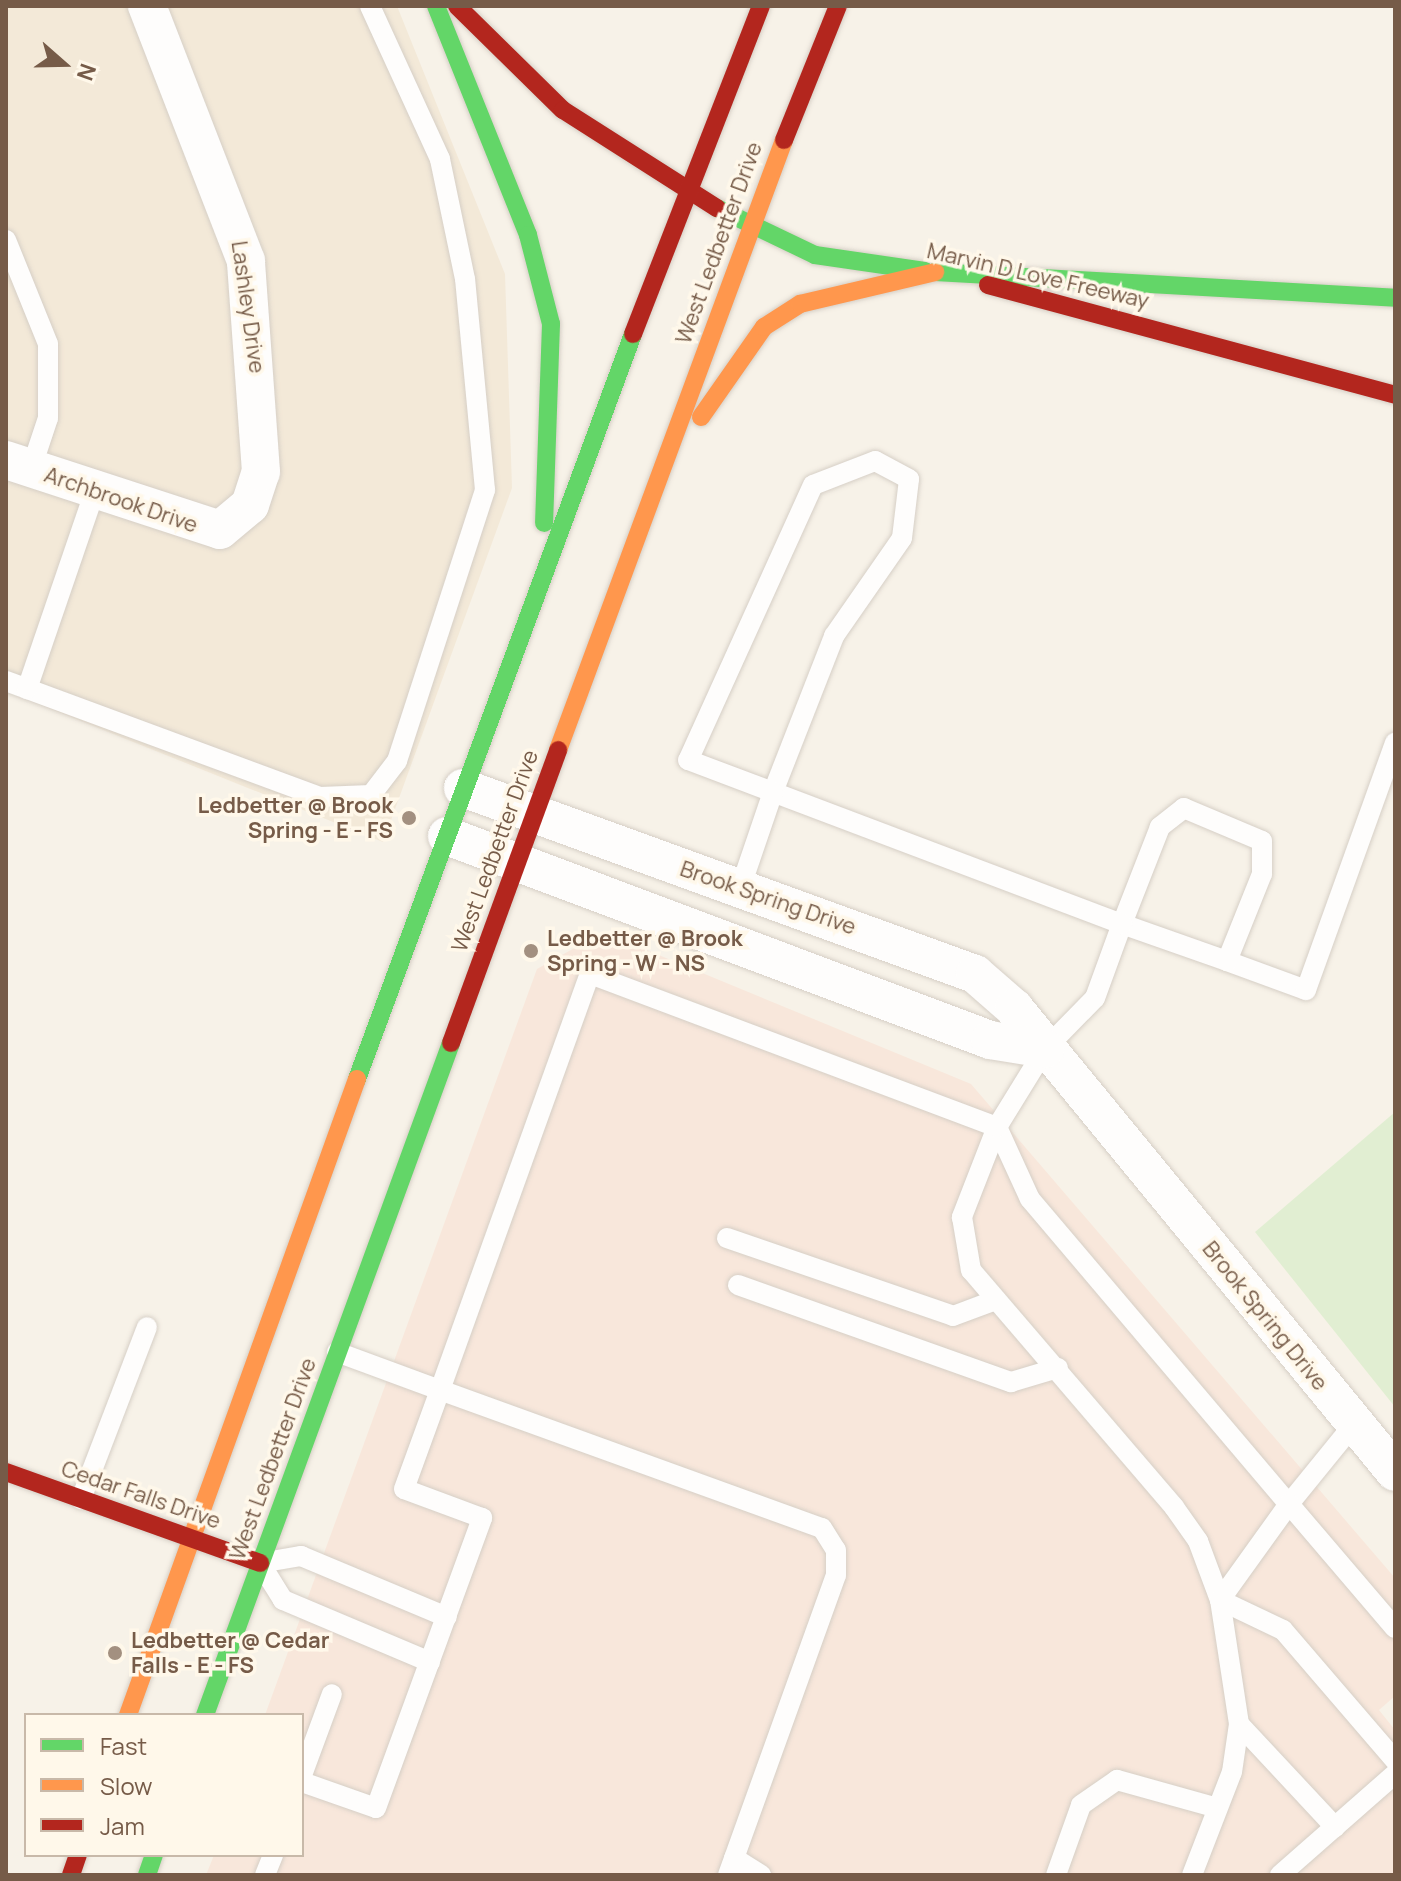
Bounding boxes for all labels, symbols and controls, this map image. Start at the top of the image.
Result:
north arrow [24,24,104,104]
text: N [70,60,103,85]
street label: West Ledbetter Drive [670,138,768,348]
street label: Marvin D Love Freeway [925,238,1151,314]
street label: Lashley Drive [226,239,270,375]
street label: Archbrook Drive [41,461,201,539]
street label: West Ledbetter Drive [446,746,544,956]
place label: Ledbetter @ Brook Spring - E - FS [198,792,393,844]
marker: Ledbetter @ Brook Spring - E - FS [400,809,418,827]
street label: Brook Spring Drive [677,856,859,940]
place label: Ledbetter @ Brook Spring - W - NS [547,925,742,976]
marker: Ledbetter @ Brook Spring - W - NS [522,942,540,960]
street label: Brook Spring Drive [1197,1236,1333,1396]
street label: West Ledbetter Drive [224,1354,322,1564]
street label: Cedar Falls Drive [58,1455,224,1535]
place label: Ledbetter @ Cedar Falls - E - FS [131,1627,330,1678]
marker: Ledbetter @ Cedar Falls - E - FS [106,1644,124,1662]
legend [24,1713,304,1857]
text: Fast [100,1729,147,1762]
text: Slow [100,1769,153,1802]
text: Jam [100,1809,145,1842]

